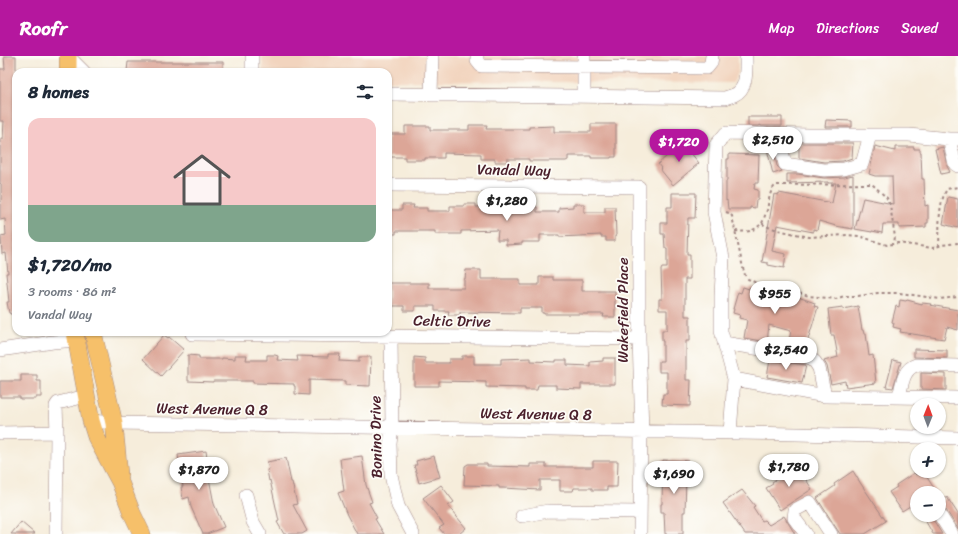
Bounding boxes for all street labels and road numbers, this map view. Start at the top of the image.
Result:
street label: Vandal Way [477,156,551,184]
street label: Wakefield Place [610,257,636,363]
street label: Celtic Drive [413,307,491,335]
street label: West Avenue Q 8 [156,395,268,423]
street label: Bonino Drive [362,395,390,479]
street label: West Avenue Q 8 [480,400,592,428]

